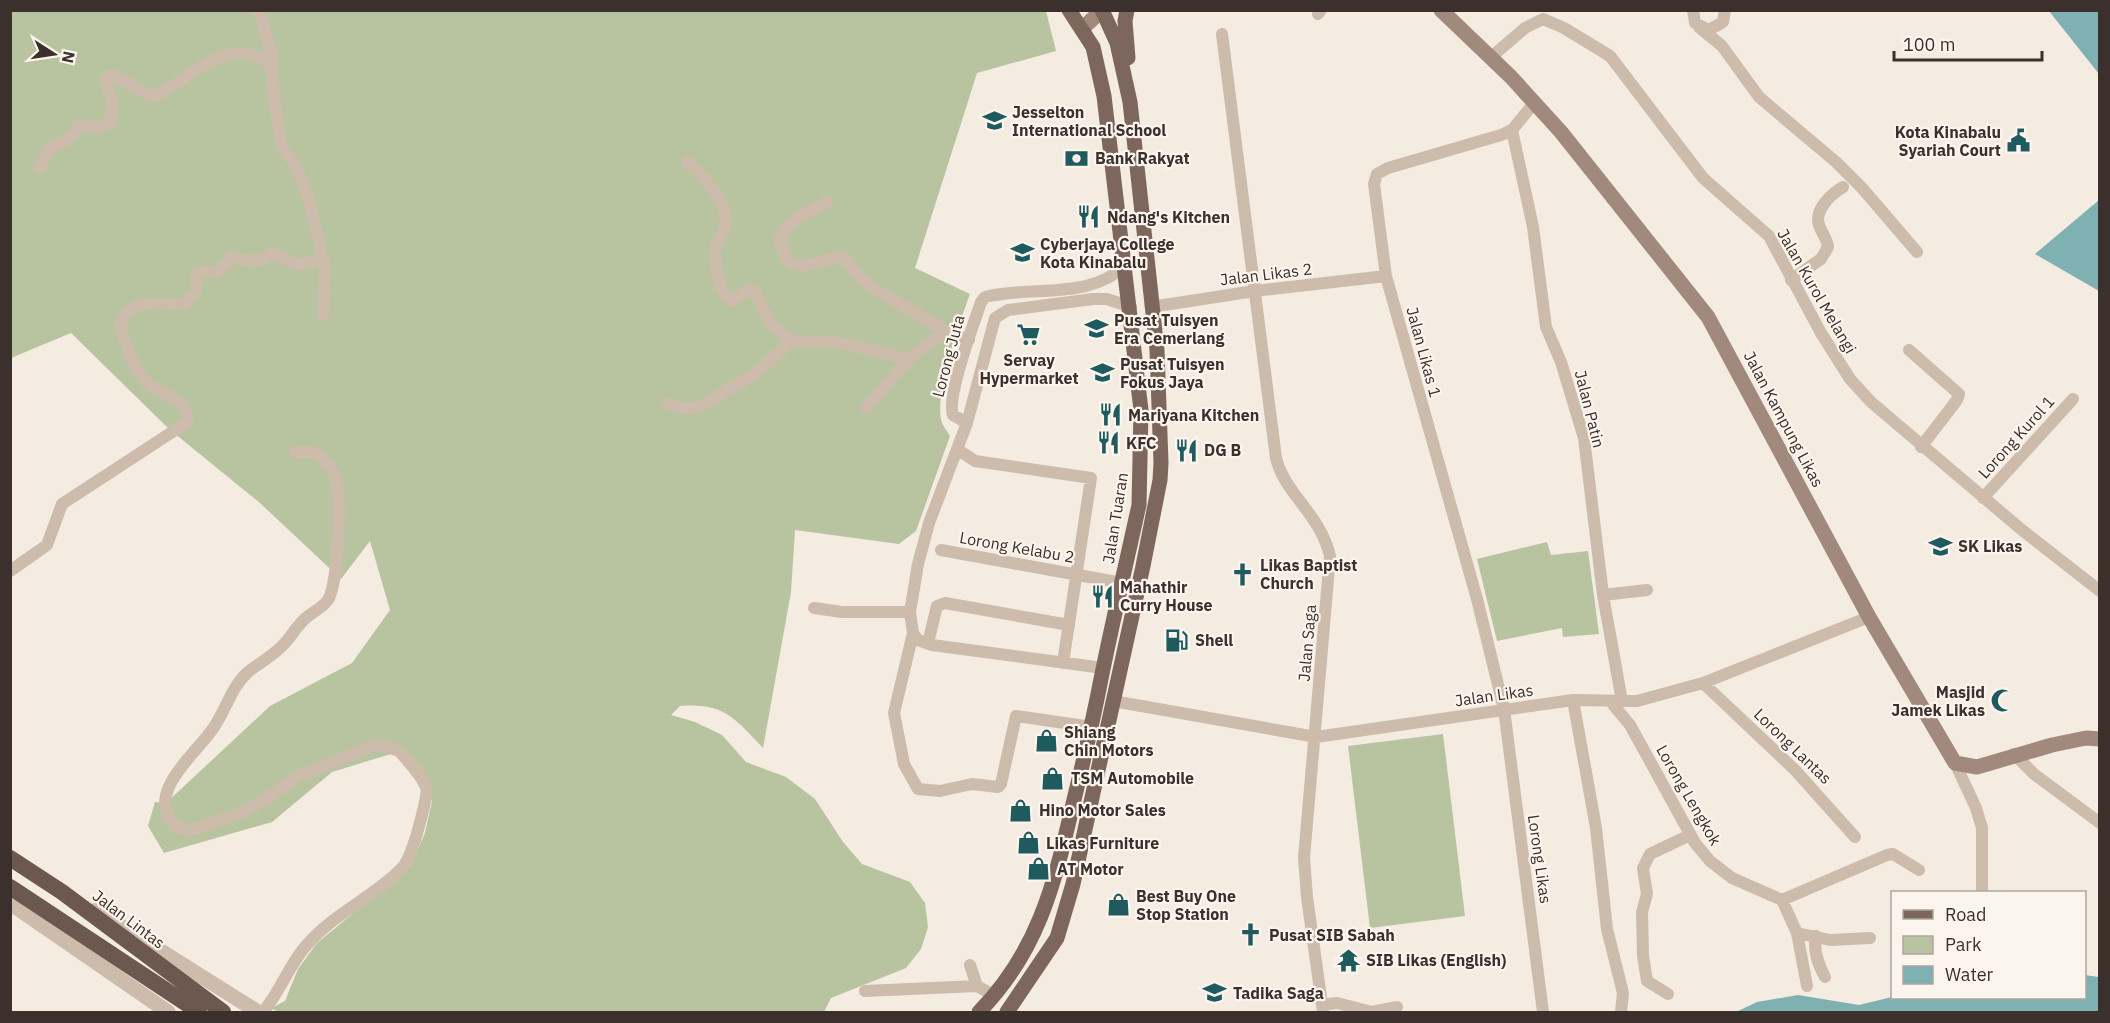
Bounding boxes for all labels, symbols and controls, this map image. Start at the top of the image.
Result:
north arrow [24,24,84,84]
scale bar [1894,24,2042,62]
text: 100 m [1903,33,1955,56]
text: N [58,49,80,65]
place label: Jesselton International School [1012,102,1166,140]
school or university icon: Jesselton International School [981,108,1007,134]
place label: Kota Kinabalu Syariah Court [1895,122,2001,160]
public building icon: Kota Kinabalu Syariah Court [2006,128,2032,154]
bank icon: Bank Rakyat [1064,145,1090,171]
place label: Bank Rakyat [1095,148,1190,168]
restaurant icon: Ndang's Kitchen [1076,204,1102,230]
place label: Ndang's Kitchen [1107,207,1230,227]
street label: Jalan Kurol Melangi [1773,225,1861,357]
place label: Cyberjaya College Kota Kinabalu [1040,234,1175,272]
school or university icon: Cyberjaya College Kota Kinabalu [1009,240,1035,266]
street label: Jalan Likas 2 [1219,258,1313,290]
street label: Jalan Likas 1 [1402,305,1446,399]
place label: Pusat Tuisyen Era Cemerlang [1114,310,1224,348]
street label: Lorong Juta [927,312,969,399]
school or university icon: Pusat Tuisyen Era Cemerlang [1083,316,1109,342]
supermarket icon: Servay Hypermarket [1016,322,1042,348]
street label: Jalan Kampung Likas [1740,348,1828,490]
place label: Servay Hypermarket [979,350,1079,388]
place label: Pusat Tuisyen Fokus Jaya [1120,354,1225,392]
school or university icon: Pusat Tuisyen Fokus Jaya [1089,360,1115,386]
street label: Jalan Patin [1571,368,1609,450]
street label: Lorong Kurol 1 [1974,392,2058,482]
restaurant icon: Mariyana Kitchen [1097,402,1123,428]
place label: Mariyana Kitchen [1128,405,1259,425]
restaurant icon: KFC [1095,430,1121,456]
place label: KFC [1126,433,1156,453]
restaurant icon: DG B [1173,437,1199,463]
place label: DG B [1204,440,1241,460]
street label: Jalan Tuaran [1098,471,1132,565]
street label: Lorong Kelabu 2 [958,527,1076,567]
school or university icon: SK Likas [1927,533,1953,559]
place label: SK Likas [1958,536,2022,556]
place label: Likas Baptist Church [1260,555,1357,593]
church icon: Likas Baptist Church [1229,561,1255,587]
place label: Mahathir Curry House [1120,577,1213,615]
restaurant icon: Mahathir Curry House [1089,583,1115,609]
street label: Jalan Saga [1294,603,1320,682]
fuel station icon: Shell [1164,627,1190,653]
place label: Shell [1195,630,1233,650]
street label: Jalan Likas [1453,680,1535,710]
place label: Masjid Jamek Likas [1891,682,1985,720]
mosque icon: Masjid Jamek Likas [1990,688,2016,714]
street label: Lorong Lantas [1750,704,1836,788]
place label: Shiang Chin Motors [1064,722,1154,760]
shop icon: Shiang Chin Motors [1033,728,1059,754]
street label: Lorong Lengkok [1652,741,1726,849]
shop icon: TSM Automobile [1040,765,1066,791]
place label: TSM Automobile [1071,768,1194,788]
shop icon: Hino Motor Sales [1008,797,1034,823]
place label: Hino Motor Sales [1039,800,1166,820]
street label: Lorong Likas [1524,813,1556,905]
shop icon: Likas Furniture [1015,830,1041,856]
place label: Likas Furniture [1046,833,1159,853]
shop icon: AT Motor [1026,856,1052,882]
place label: AT Motor [1057,859,1124,879]
street label: Jalan Lintas [89,885,169,953]
place label: Best Buy One Stop Station [1136,886,1236,924]
legend [1891,891,2086,999]
shop icon: Best Buy One Stop Station [1105,892,1131,918]
text: Road [1945,903,1986,926]
church icon: Pusat SIB Sabah [1238,922,1264,948]
place label: Pusat SIB Sabah [1269,925,1395,945]
text: Park [1945,933,1982,956]
temple icon: SIB Likas (English) [1335,947,1361,973]
place label: SIB Likas (English) [1366,950,1507,970]
text: Water [1945,963,1994,986]
school or university icon: Tadika Saga [1202,980,1228,1006]
place label: Tadika Saga [1233,983,1324,1003]

